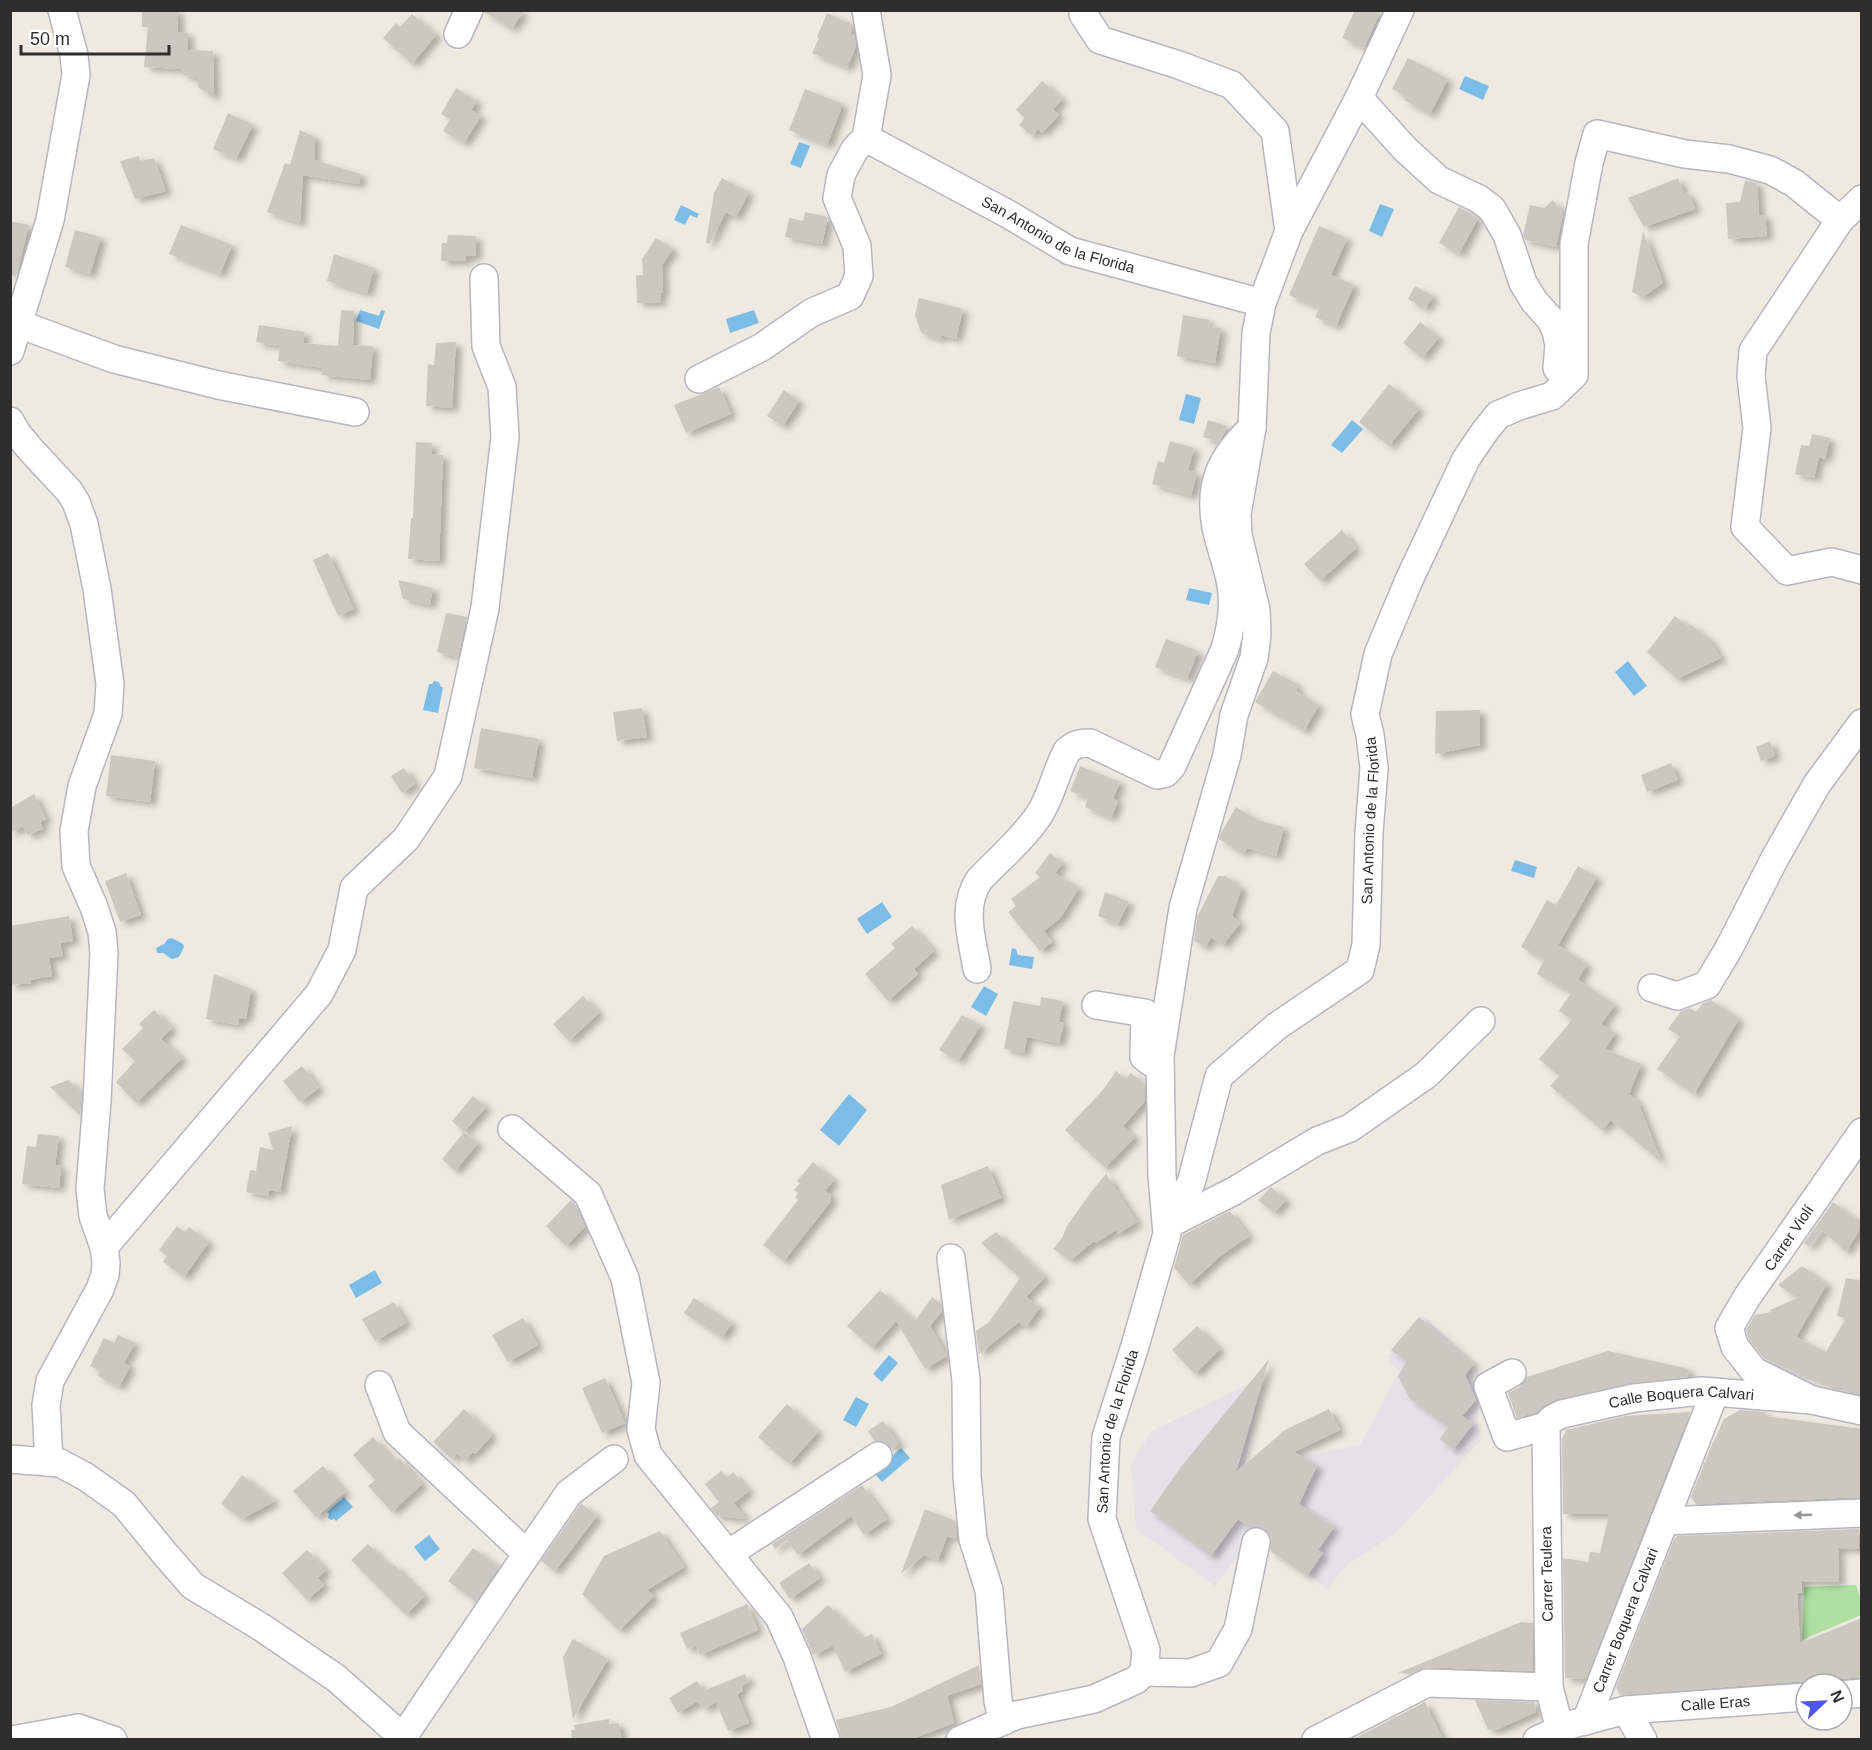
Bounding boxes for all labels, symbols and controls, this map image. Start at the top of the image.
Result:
scale bar [21,18,170,56]
text: 50 m [30,29,70,49]
street label: San Antonio de la Florida [979,192,1137,276]
street label: San Antonio de la Florida [1358,735,1382,904]
street label: Carrer Violí [1760,1201,1817,1274]
street label: San Antonio de la Florida [1093,1347,1142,1514]
street label: Calle Boquera Calvari [1607,1382,1755,1411]
one-way arrow [1794,1511,1813,1520]
street label: Carrer Teulera [1537,1525,1556,1622]
street label: Carrer Boquera Calvari [1589,1545,1661,1695]
north arrow [1794,1672,1854,1732]
text: N [1827,1688,1847,1705]
street label: Calle Eras [1680,1692,1751,1714]

